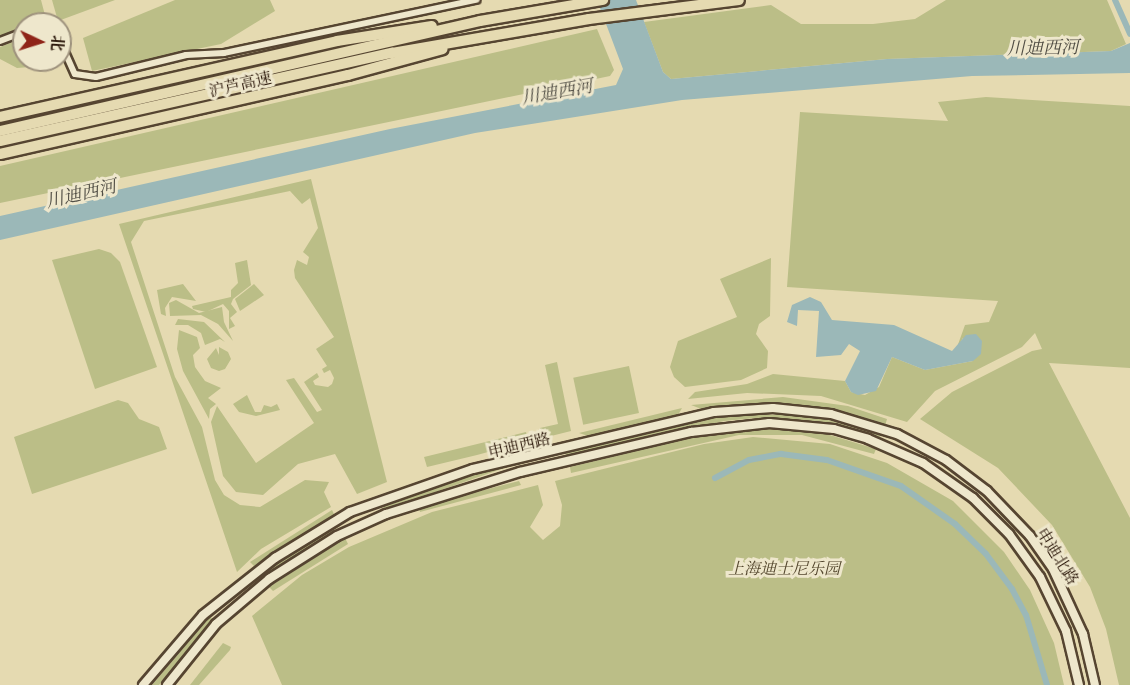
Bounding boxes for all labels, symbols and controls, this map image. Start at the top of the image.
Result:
north arrow [12,12,72,72]
text: 北 [47,34,68,52]
water label: 川迪西河 [1007,37,1079,59]
street label: 沪芦高速 [207,67,273,101]
water label: 川迪西河 [520,75,594,109]
water label: 川迪西河 [43,175,119,213]
street label: 申迪西路 [486,428,552,462]
street label: 申迪北路 [1033,524,1083,588]
park label: 上海迪士尼乐园 [728,558,840,578]

